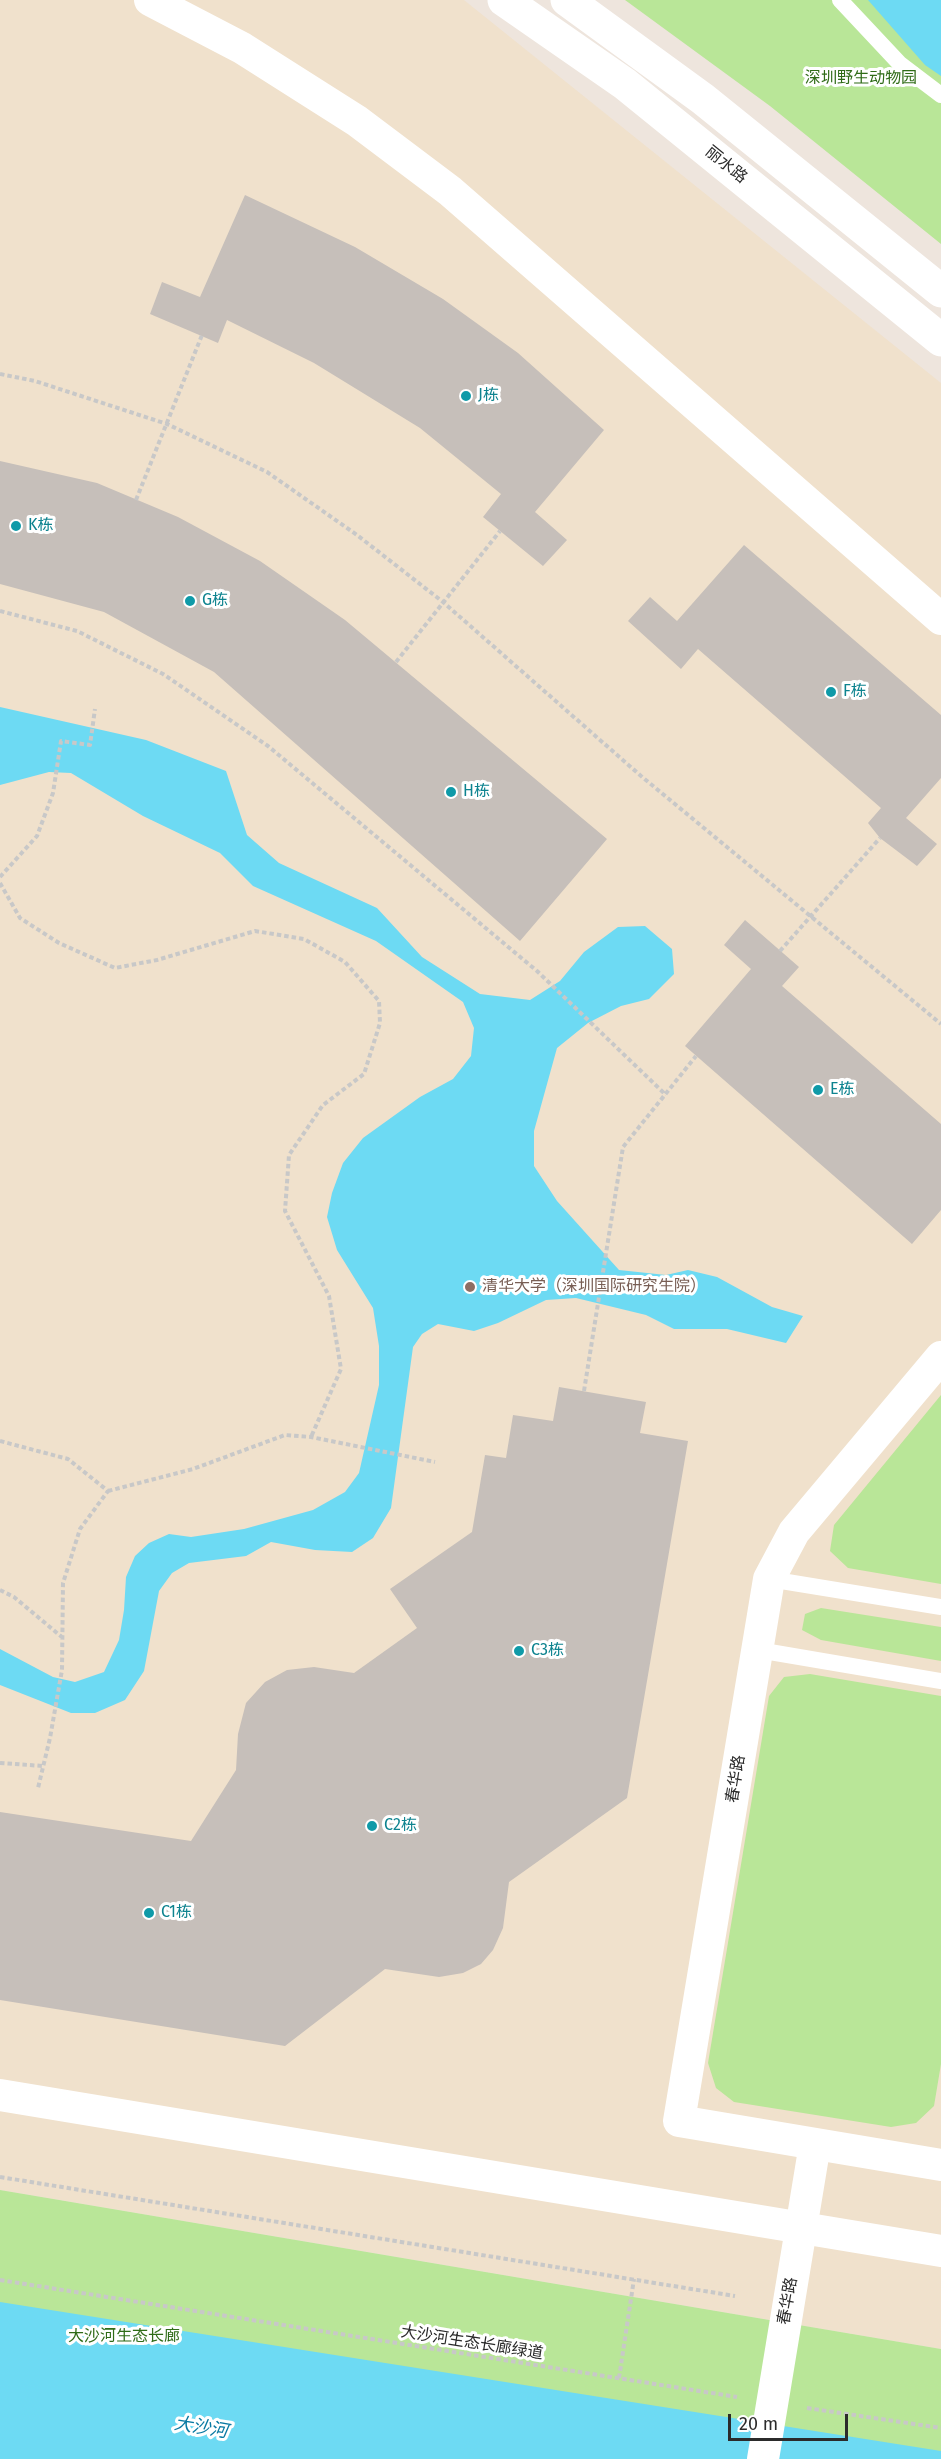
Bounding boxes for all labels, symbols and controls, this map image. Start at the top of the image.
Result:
park label: 深圳野生动物园 [805,69,917,89]
street label: 丽水路 [701,142,751,188]
place label: J栋 [478,386,499,406]
marker: J栋 [459,389,473,403]
place label: K栋 [28,516,53,536]
marker: K栋 [9,519,23,533]
place label: G栋 [202,591,228,611]
marker: G栋 [183,594,197,608]
place label: F栋 [843,682,867,702]
marker: F栋 [824,685,838,699]
place label: H栋 [463,782,490,802]
marker: H栋 [444,785,458,799]
place label: E栋 [830,1080,855,1100]
marker: E栋 [811,1083,825,1097]
place label: 清华大学（深圳国际研究生院） [482,1277,706,1297]
marker: 清华大学（深圳国际研究生院） [463,1280,477,1294]
place label: C3栋 [531,1641,564,1661]
marker: C3栋 [512,1644,526,1658]
street label: 春华路 [723,1754,749,1804]
place label: C2栋 [384,1816,417,1836]
marker: C2栋 [365,1819,379,1833]
place label: C1栋 [161,1903,192,1923]
marker: C1栋 [142,1906,156,1920]
street label: 春华路 [774,2276,802,2326]
street label: 大沙河生态长廊绿道 [399,2322,545,2364]
park label: 大沙河生态长廊 [68,2327,180,2347]
scale bar [731,2402,851,2440]
water label: 大沙河 [173,2413,229,2443]
text: 20 m [739,2413,778,2435]

